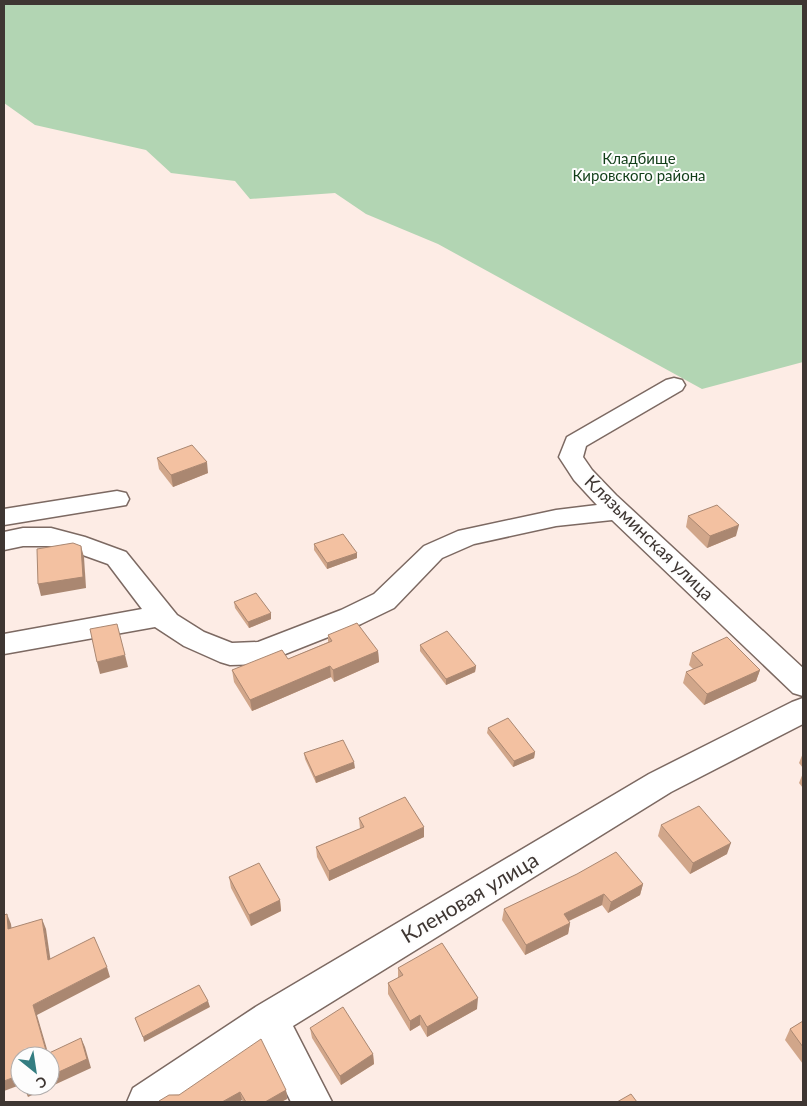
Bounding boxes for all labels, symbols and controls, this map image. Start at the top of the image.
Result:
park label: Кладбище Кировского района [572,149,706,184]
street label: Клязьминская улица [581,470,719,605]
street label: Кленовая улица [396,846,542,947]
north arrow [10,1046,60,1096]
text: С [33,1073,50,1093]

